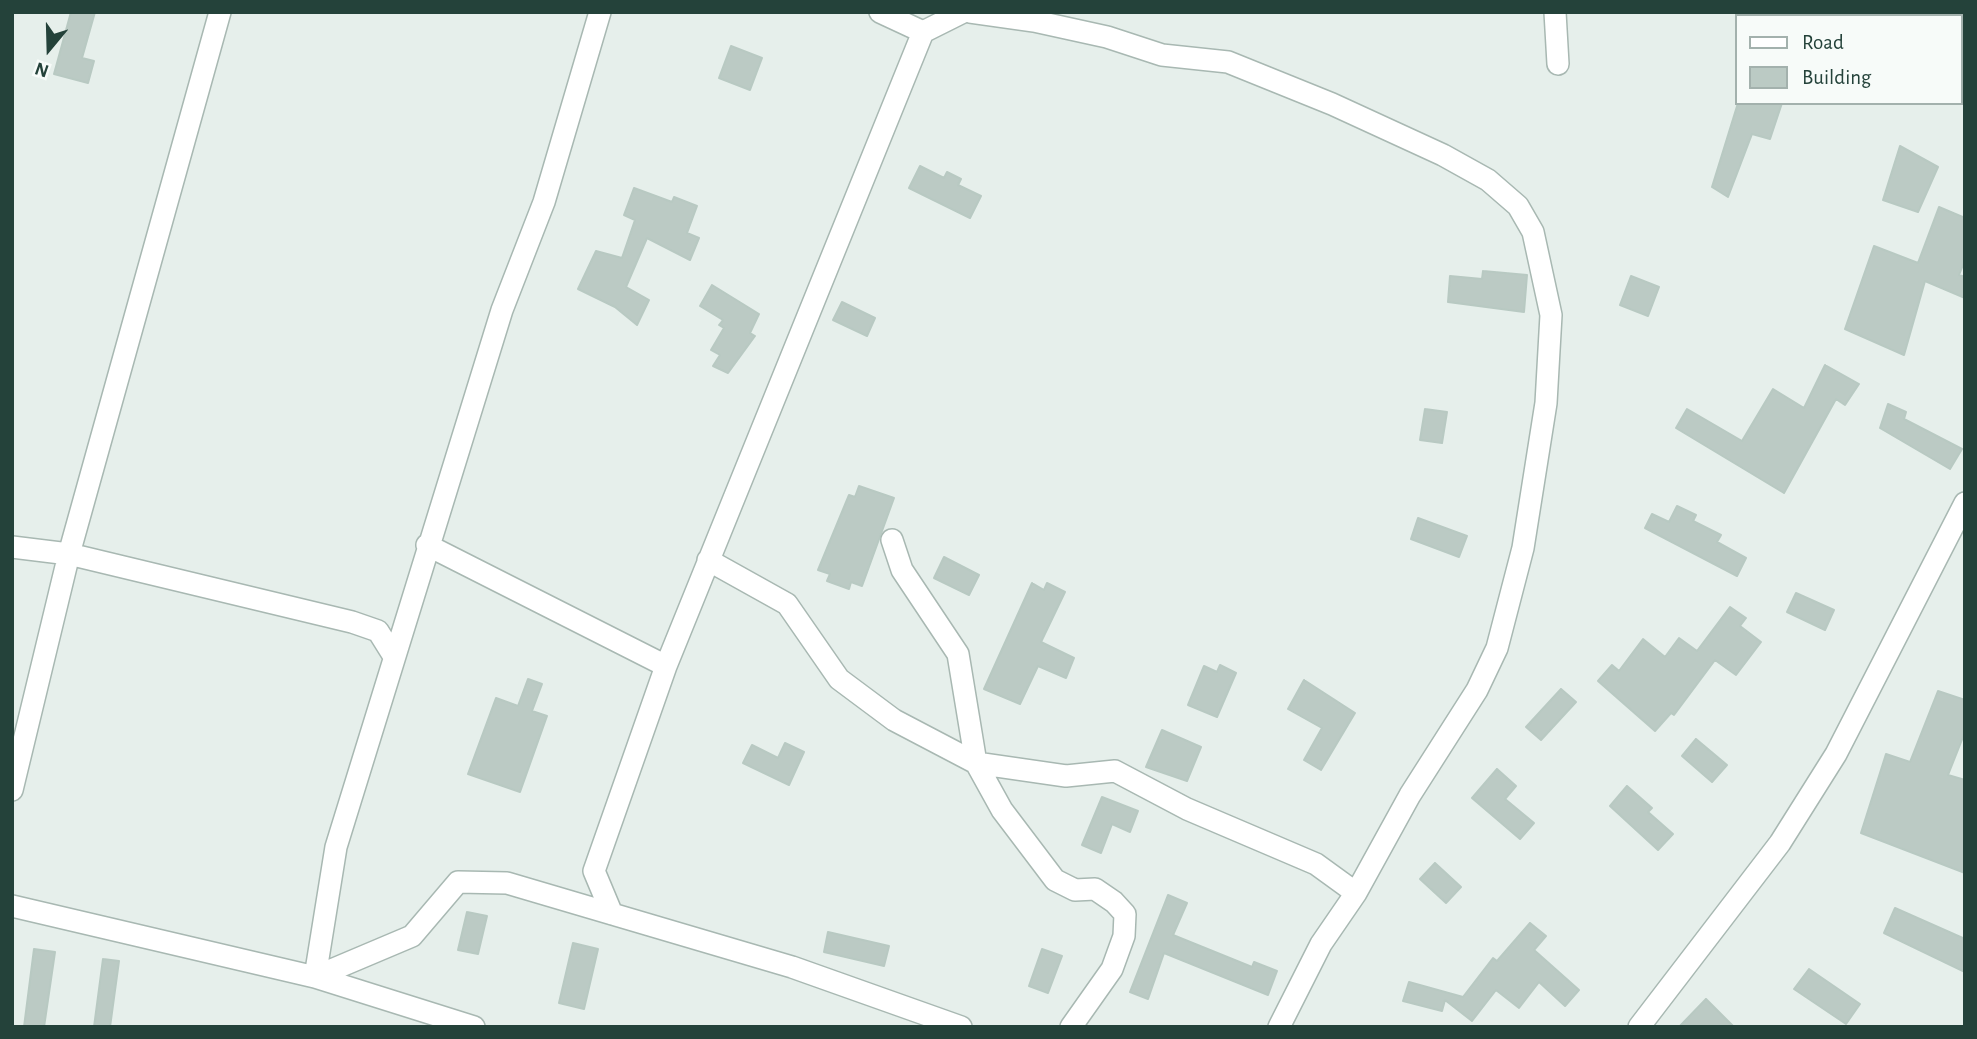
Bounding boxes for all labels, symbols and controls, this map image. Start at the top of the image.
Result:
north arrow [14,14,84,84]
legend [1736,14,1963,105]
text: Road [1802,32,1844,53]
text: N [33,58,51,80]
text: Building [1802,67,1871,88]

